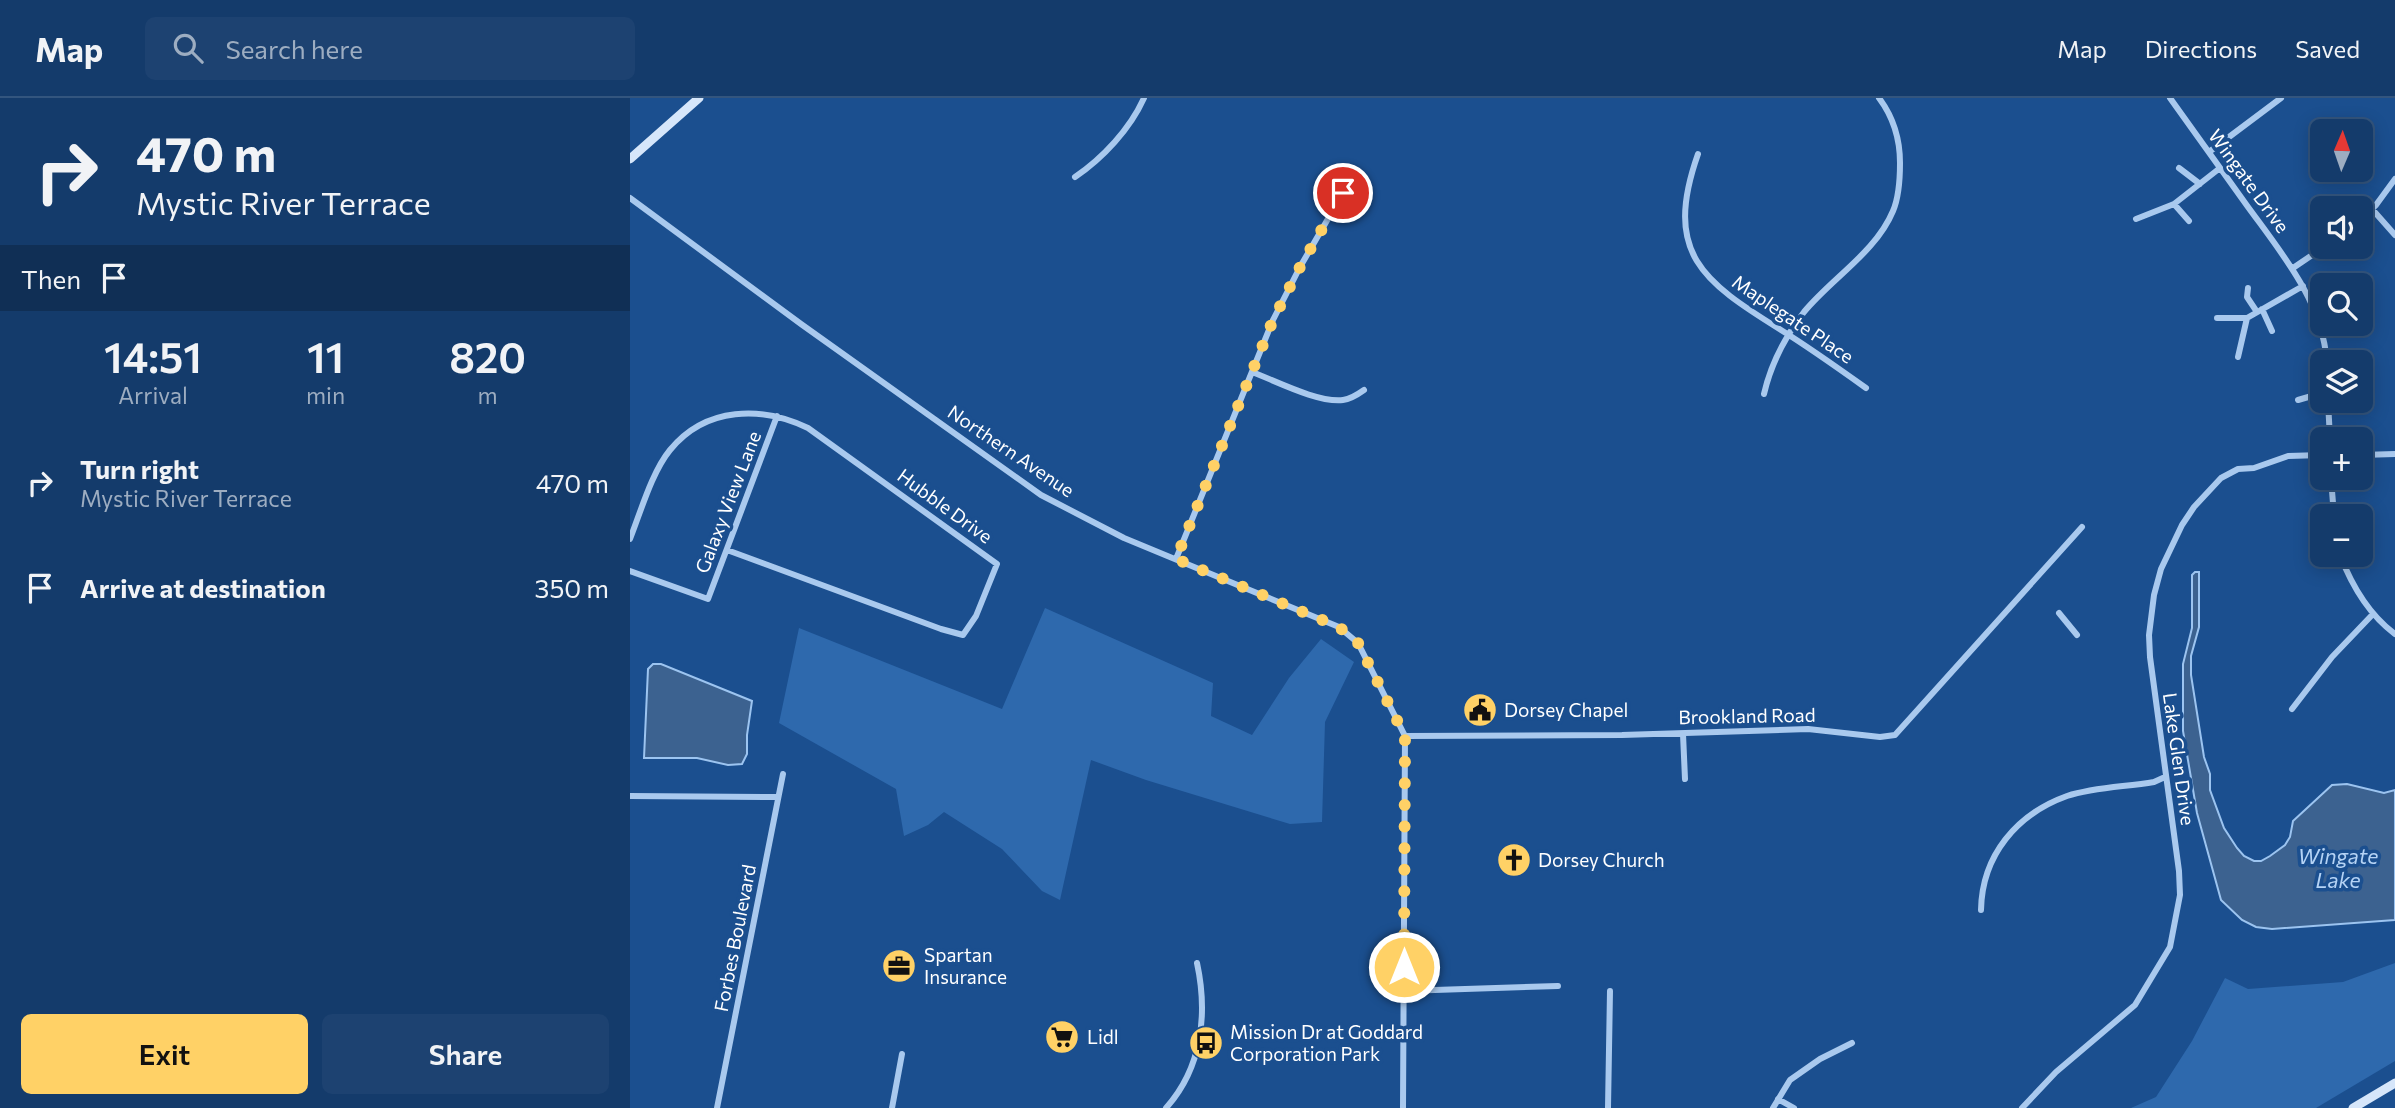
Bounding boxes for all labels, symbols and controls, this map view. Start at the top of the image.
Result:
search box [145,17,635,80]
text: Map [35,28,103,69]
icon: search [169,29,207,67]
text: Search here [225,33,363,64]
text: Map [2057,34,2107,63]
text: Directions [2145,34,2257,63]
text: Saved [2295,34,2360,63]
north arrow [2310,119,2373,182]
map controls [2310,119,2373,567]
text: 470 m [136,122,276,182]
street label: Wingate Drive [2204,124,2295,237]
icon: right [21,126,112,217]
pin [1313,163,1373,223]
icon: arrive [1324,174,1362,212]
text: Mystic River Terrace [136,182,431,222]
button: sound [2310,196,2373,259]
icon: arrive [95,259,133,297]
text: Then [21,263,81,294]
street label: Maplegate Place [1728,269,1858,368]
button: search [2310,273,2373,336]
text: 14:51 [104,330,202,382]
text: 11 [307,330,344,382]
text: 820 [449,330,526,382]
button: layers [2310,350,2373,413]
text: Arrival [118,381,188,409]
text: min [306,381,345,409]
text: m [478,381,498,409]
street label: Northern Avenue [944,400,1079,501]
street label: Galaxy View Lane [690,427,765,576]
button: + [2310,427,2373,490]
text: Turn right [80,453,199,484]
street label: Hubble Drive [893,463,997,548]
icon: right [21,464,59,502]
text: 470 m [536,467,609,498]
text: Mystic River Terrace [80,484,292,512]
button: − [2310,504,2373,567]
icon: arrive [21,569,59,607]
text: Arrive at destination [80,572,326,603]
text: 350 m [535,572,609,603]
public building icon: Dorsey Chapel [1461,691,1499,729]
street label: Lake Glen Drive [2159,691,2200,827]
place label: Dorsey Chapel [1504,698,1628,721]
street label: Brookland Road [1678,703,1816,728]
church icon: Dorsey Church [1495,841,1533,879]
water label: Wingate Lake [2298,843,2378,892]
place label: Dorsey Church [1538,848,1665,871]
street label: Forbes Boulevard [709,862,760,1013]
position arrow [1367,930,1441,1004]
place label: Spartan Insurance [924,943,1007,988]
office icon: Spartan Insurance [880,947,918,985]
button: Exit [21,1014,308,1094]
button: Share [322,1014,609,1094]
supermarket icon: Lidl [1043,1018,1081,1056]
place label: Mission Dr at Goddard Corporation Park [1230,1020,1423,1065]
bus stop icon: Mission Dr at Goddard Corporation Park [1187,1024,1225,1062]
place label: Lidl [1087,1025,1119,1048]

